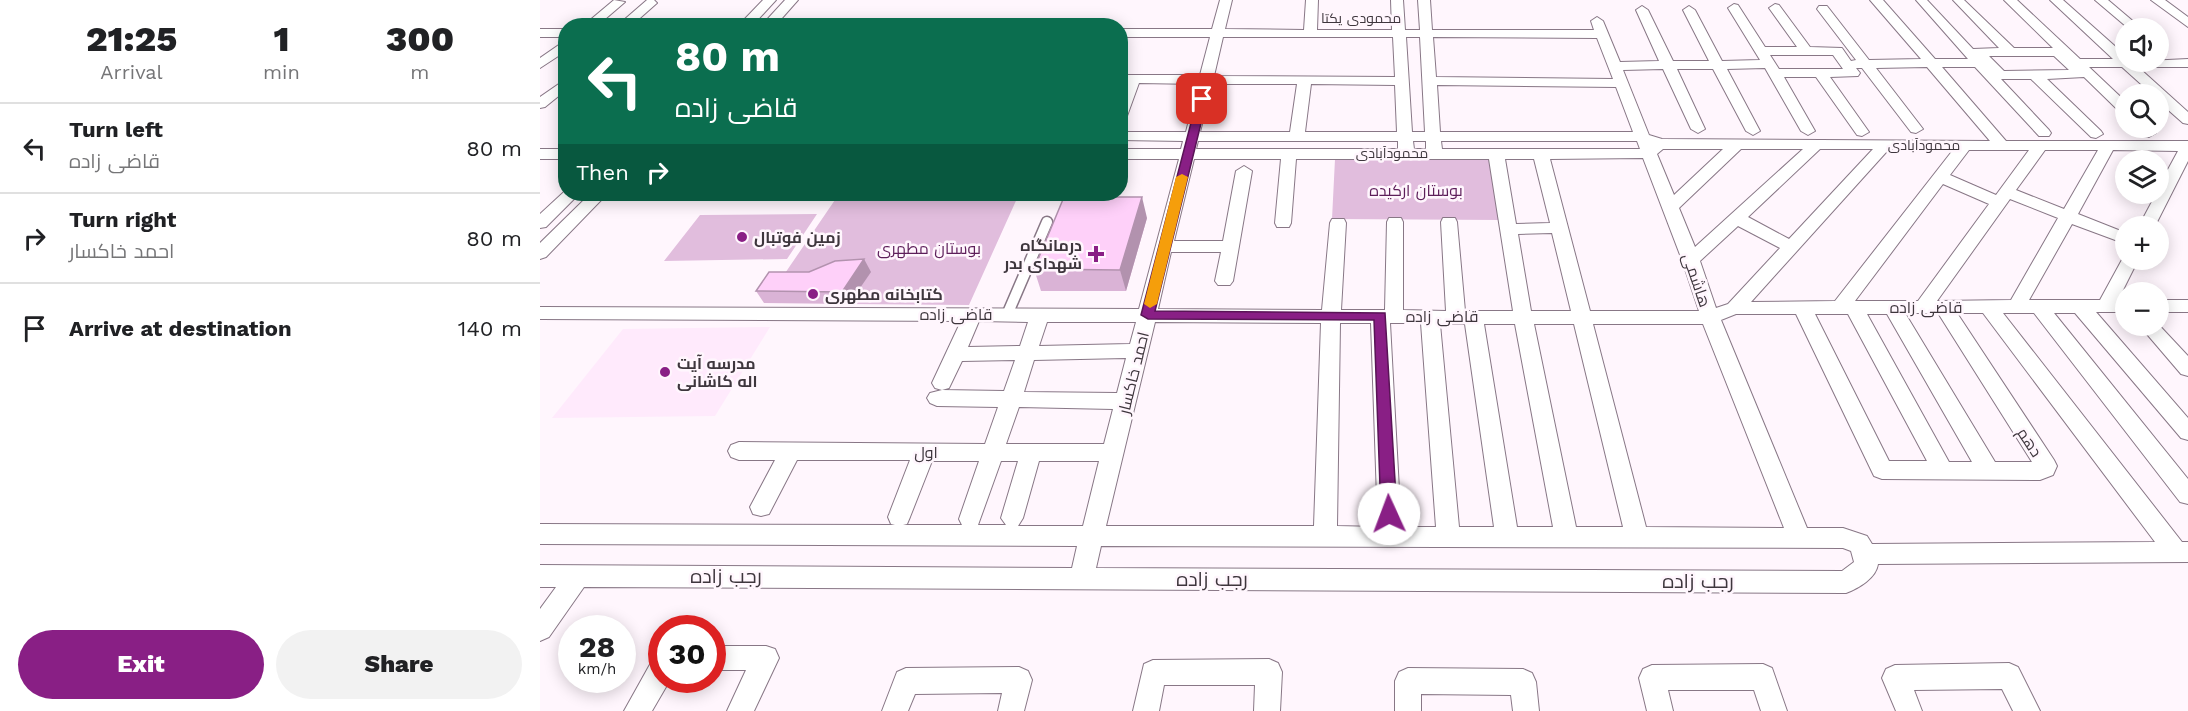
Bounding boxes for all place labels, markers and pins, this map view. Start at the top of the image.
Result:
pin [1176,73,1227,124]
place label: زمین فوتبال [754,228,841,247]
marker: زمین فوتبال [735,230,749,244]
place label: درمانگاه شهدای بدر [1003,236,1082,273]
marker: درمانگاه شهدای بدر [1087,245,1105,263]
place label: کتابخانه مطهری [825,285,943,304]
marker: کتابخانه مطهری [806,287,820,301]
place label: مدرسه آیت اله کاشانی [677,354,757,391]
marker: مدرسه آیت اله کاشانی [658,365,672,379]

